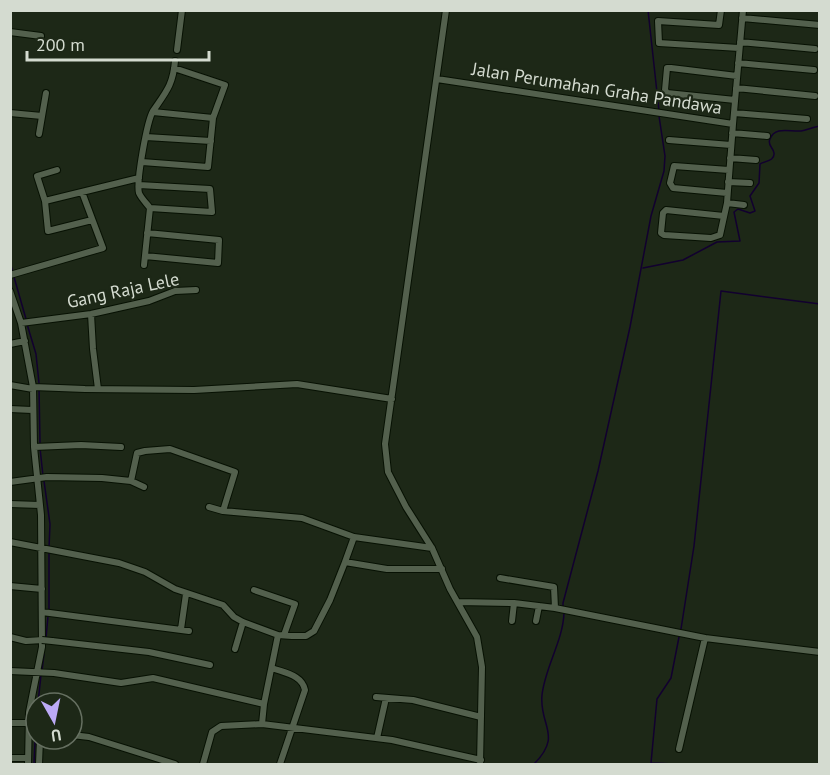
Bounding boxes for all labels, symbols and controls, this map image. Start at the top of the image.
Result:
scale bar [27,24,208,62]
text: 200 m [36,33,85,56]
street label: Jalan Perumahan Graha Pandawa [469,57,724,119]
street label: Gang Raja Lele [65,267,181,313]
north arrow [24,691,84,751]
text: U [50,725,63,746]

